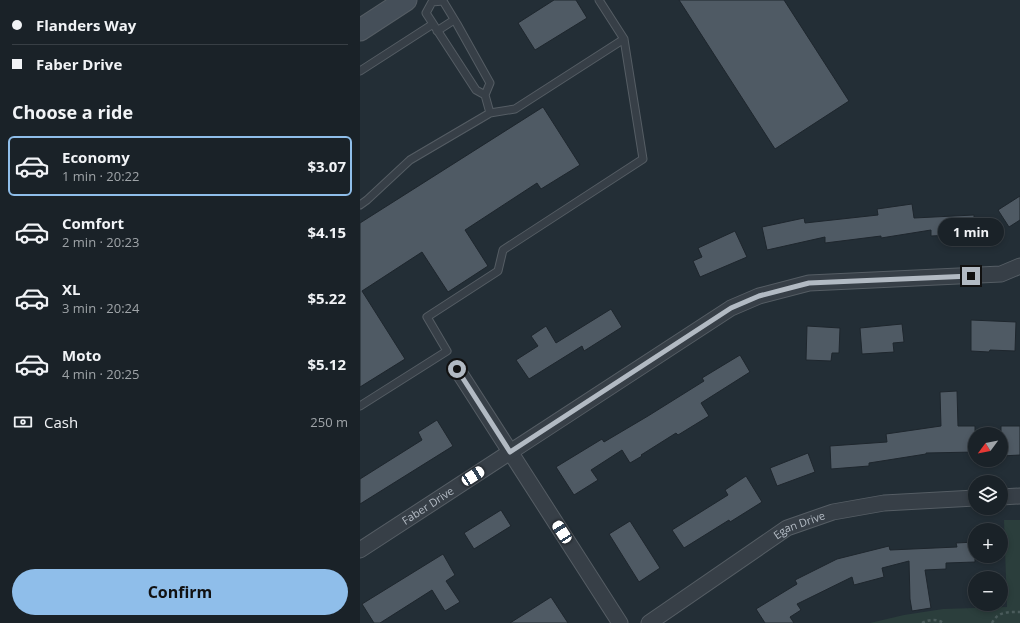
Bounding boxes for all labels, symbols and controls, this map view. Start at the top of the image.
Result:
text: Flanders Way [36,15,136,35]
text: Faber Drive [36,54,122,74]
text: Choose a ride [12,100,133,124]
text: Economy [62,147,130,167]
icon: car [14,148,50,184]
text: $3.07 [307,156,346,176]
text: 1 min · 20:22 [62,167,139,185]
text: Comfort [62,213,124,233]
icon: car [14,214,50,250]
callout: 1 min [938,218,1004,246]
text: $4.15 [307,222,346,242]
text: 1 min [953,223,989,241]
text: 2 min · 20:23 [62,233,139,251]
route end [962,267,980,285]
text: XL [62,279,80,299]
icon: car [14,280,50,316]
text: $5.22 [307,288,346,308]
text: 3 min · 20:24 [62,299,139,317]
text: Moto [62,345,101,365]
icon: car [14,346,50,382]
text: $5.12 [307,354,346,374]
route start [448,360,466,378]
text: 4 min · 20:25 [62,365,139,383]
icon: cash [12,411,34,433]
text: Cash [44,412,78,432]
text: 250 m [310,413,348,431]
north arrow [968,427,1008,467]
map controls [968,427,1008,611]
car [460,464,486,488]
button: layers [968,475,1008,515]
street label: Faber Drive [399,483,456,528]
street label: Egan Drive [770,507,827,542]
car [550,519,574,545]
button: + [968,523,1008,563]
button: Confirm [12,569,348,615]
button: − [968,571,1008,611]

